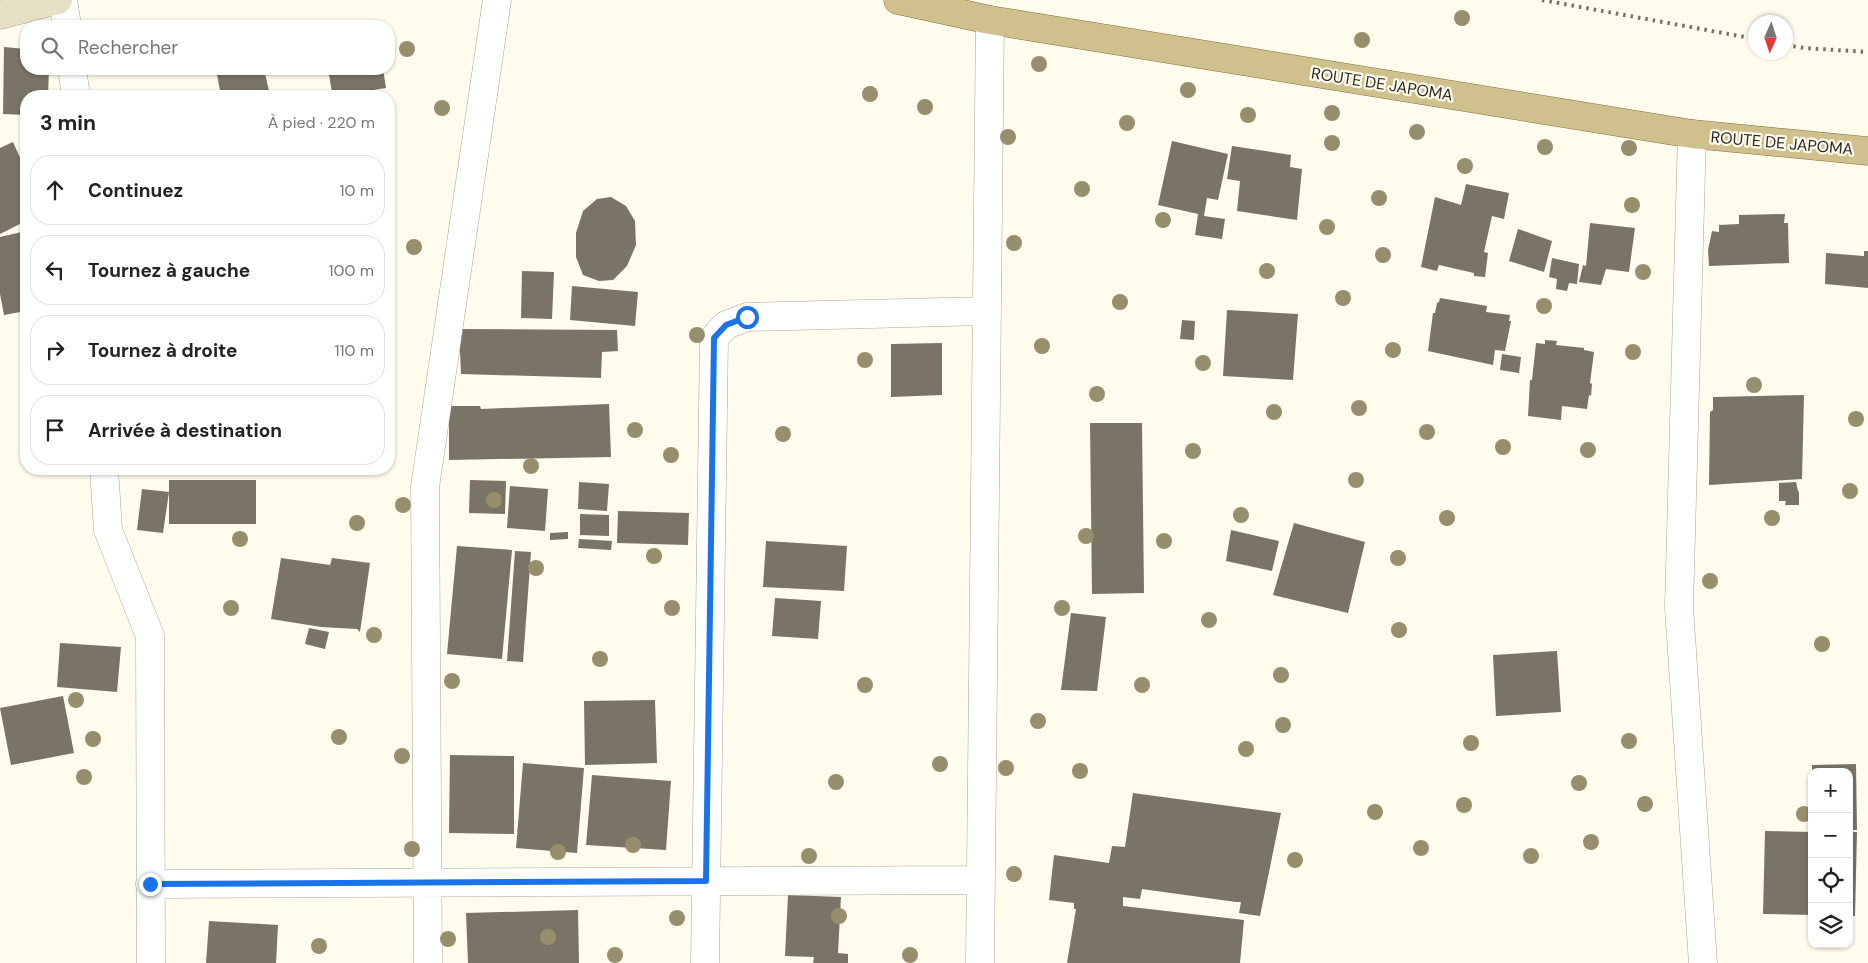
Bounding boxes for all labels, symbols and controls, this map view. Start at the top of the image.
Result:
north arrow [1748,15,1793,60]
search box [20,20,395,75]
icon: search [38,34,66,62]
text: Rechercher [78,35,178,60]
street label: ROUTE DE JAPOMA [1310,62,1455,106]
text: 3 min [40,109,96,137]
text: À pied · 220 m [268,112,375,133]
street label: ROUTE DE JAPOMA [1710,126,1854,160]
icon: ahead [41,176,69,204]
text: Continuez [88,178,183,203]
text: 10 m [340,180,374,201]
icon: left [41,256,69,284]
text: Tournez à gauche [88,258,250,283]
text: 100 m [329,260,374,281]
route start [736,306,759,329]
icon: right [41,336,69,364]
text: Tournez à droite [88,338,238,363]
text: 110 m [335,340,374,361]
icon: arrive [41,416,69,444]
text: Arrivée à destination [88,418,282,443]
map controls [1808,768,1853,948]
button: + [1808,768,1853,813]
button: − [1808,813,1853,858]
button: locate [1808,858,1853,903]
route end [139,873,162,896]
button: layers [1808,903,1853,948]

